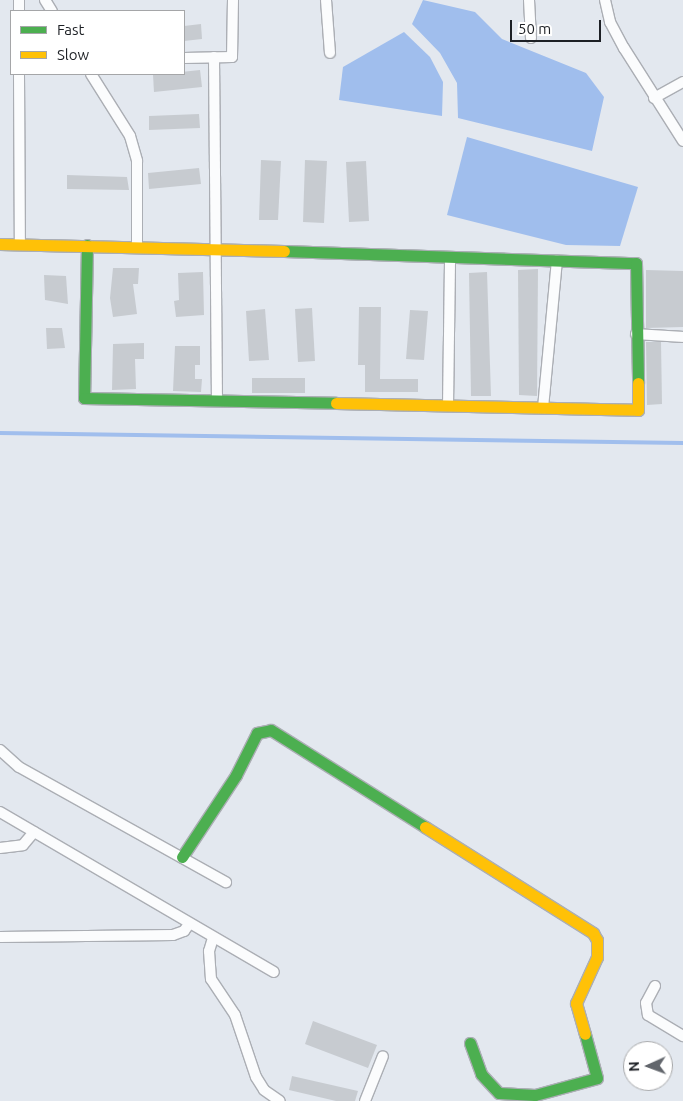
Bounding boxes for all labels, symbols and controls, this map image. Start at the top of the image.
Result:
legend [10,10,185,75]
scale bar [513,10,604,42]
text: 50 m [518,20,551,37]
text: Fast [57,21,84,38]
text: Slow [57,46,89,63]
north arrow [623,1041,673,1091]
text: N [626,1061,642,1072]

